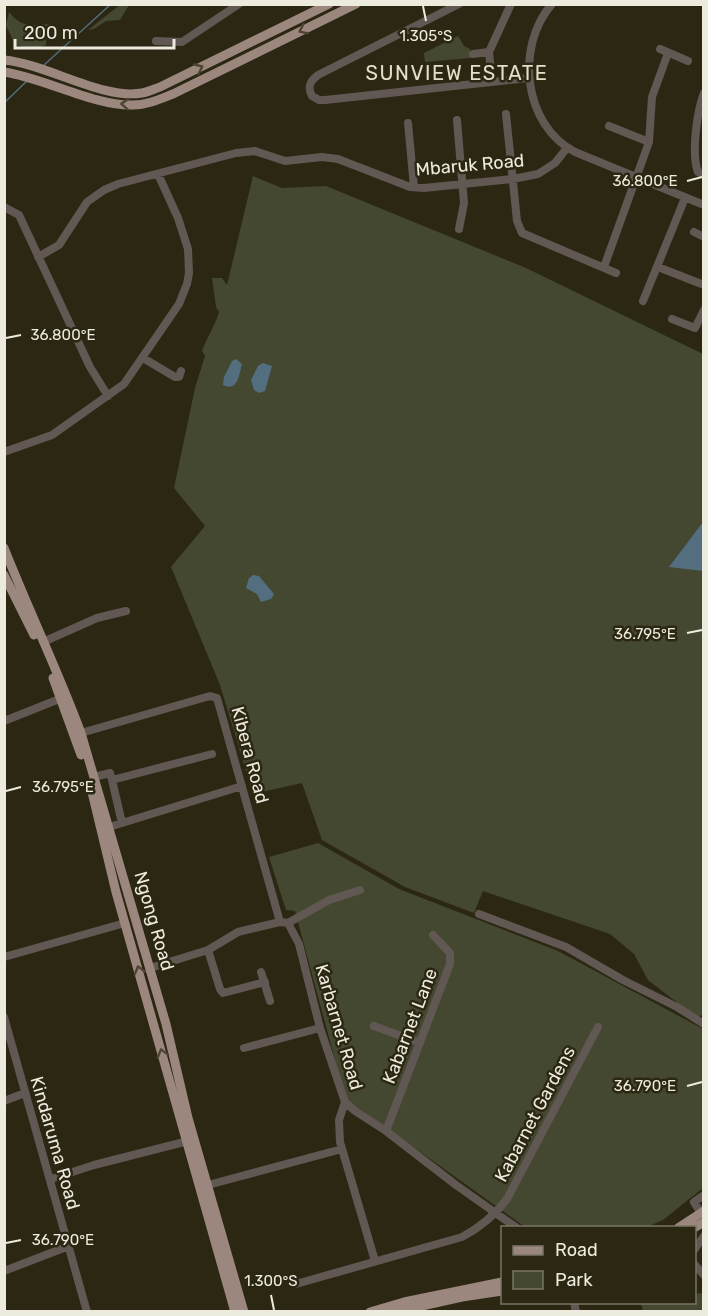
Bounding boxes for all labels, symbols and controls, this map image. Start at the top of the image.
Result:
scale bar [15,12,174,50]
text: 200 m [24,22,78,44]
one-way arrow [299,23,310,34]
text: 1.305°S [400,27,452,45]
district label: SUNVIEW ESTATE [366,61,548,85]
one-way arrow [193,64,204,76]
one-way arrow [121,98,130,111]
street label: Mbaruk Road [415,149,525,181]
text: 36.800°E [612,172,678,190]
text: 36.800°E [30,326,96,344]
text: 36.795°E [614,625,676,643]
street label: Kibera Road [226,704,274,806]
text: 36.795°E [32,778,94,796]
street label: Ngong Road [129,869,179,973]
street label: Karbarnet Road [311,961,367,1093]
one-way arrow [133,965,146,975]
street label: Kabarnet Lane [378,965,442,1087]
street label: Kabarnet Gardens [490,1043,580,1185]
one-way arrow [157,1048,169,1059]
street label: Kindaruma Road [25,1074,85,1212]
text: 36.790°E [614,1077,676,1095]
legend [501,1226,696,1304]
text: 36.790°E [32,1231,94,1249]
text: Road [555,1239,598,1261]
text: Park [555,1269,593,1291]
text: 1.300°S [244,1272,298,1290]

